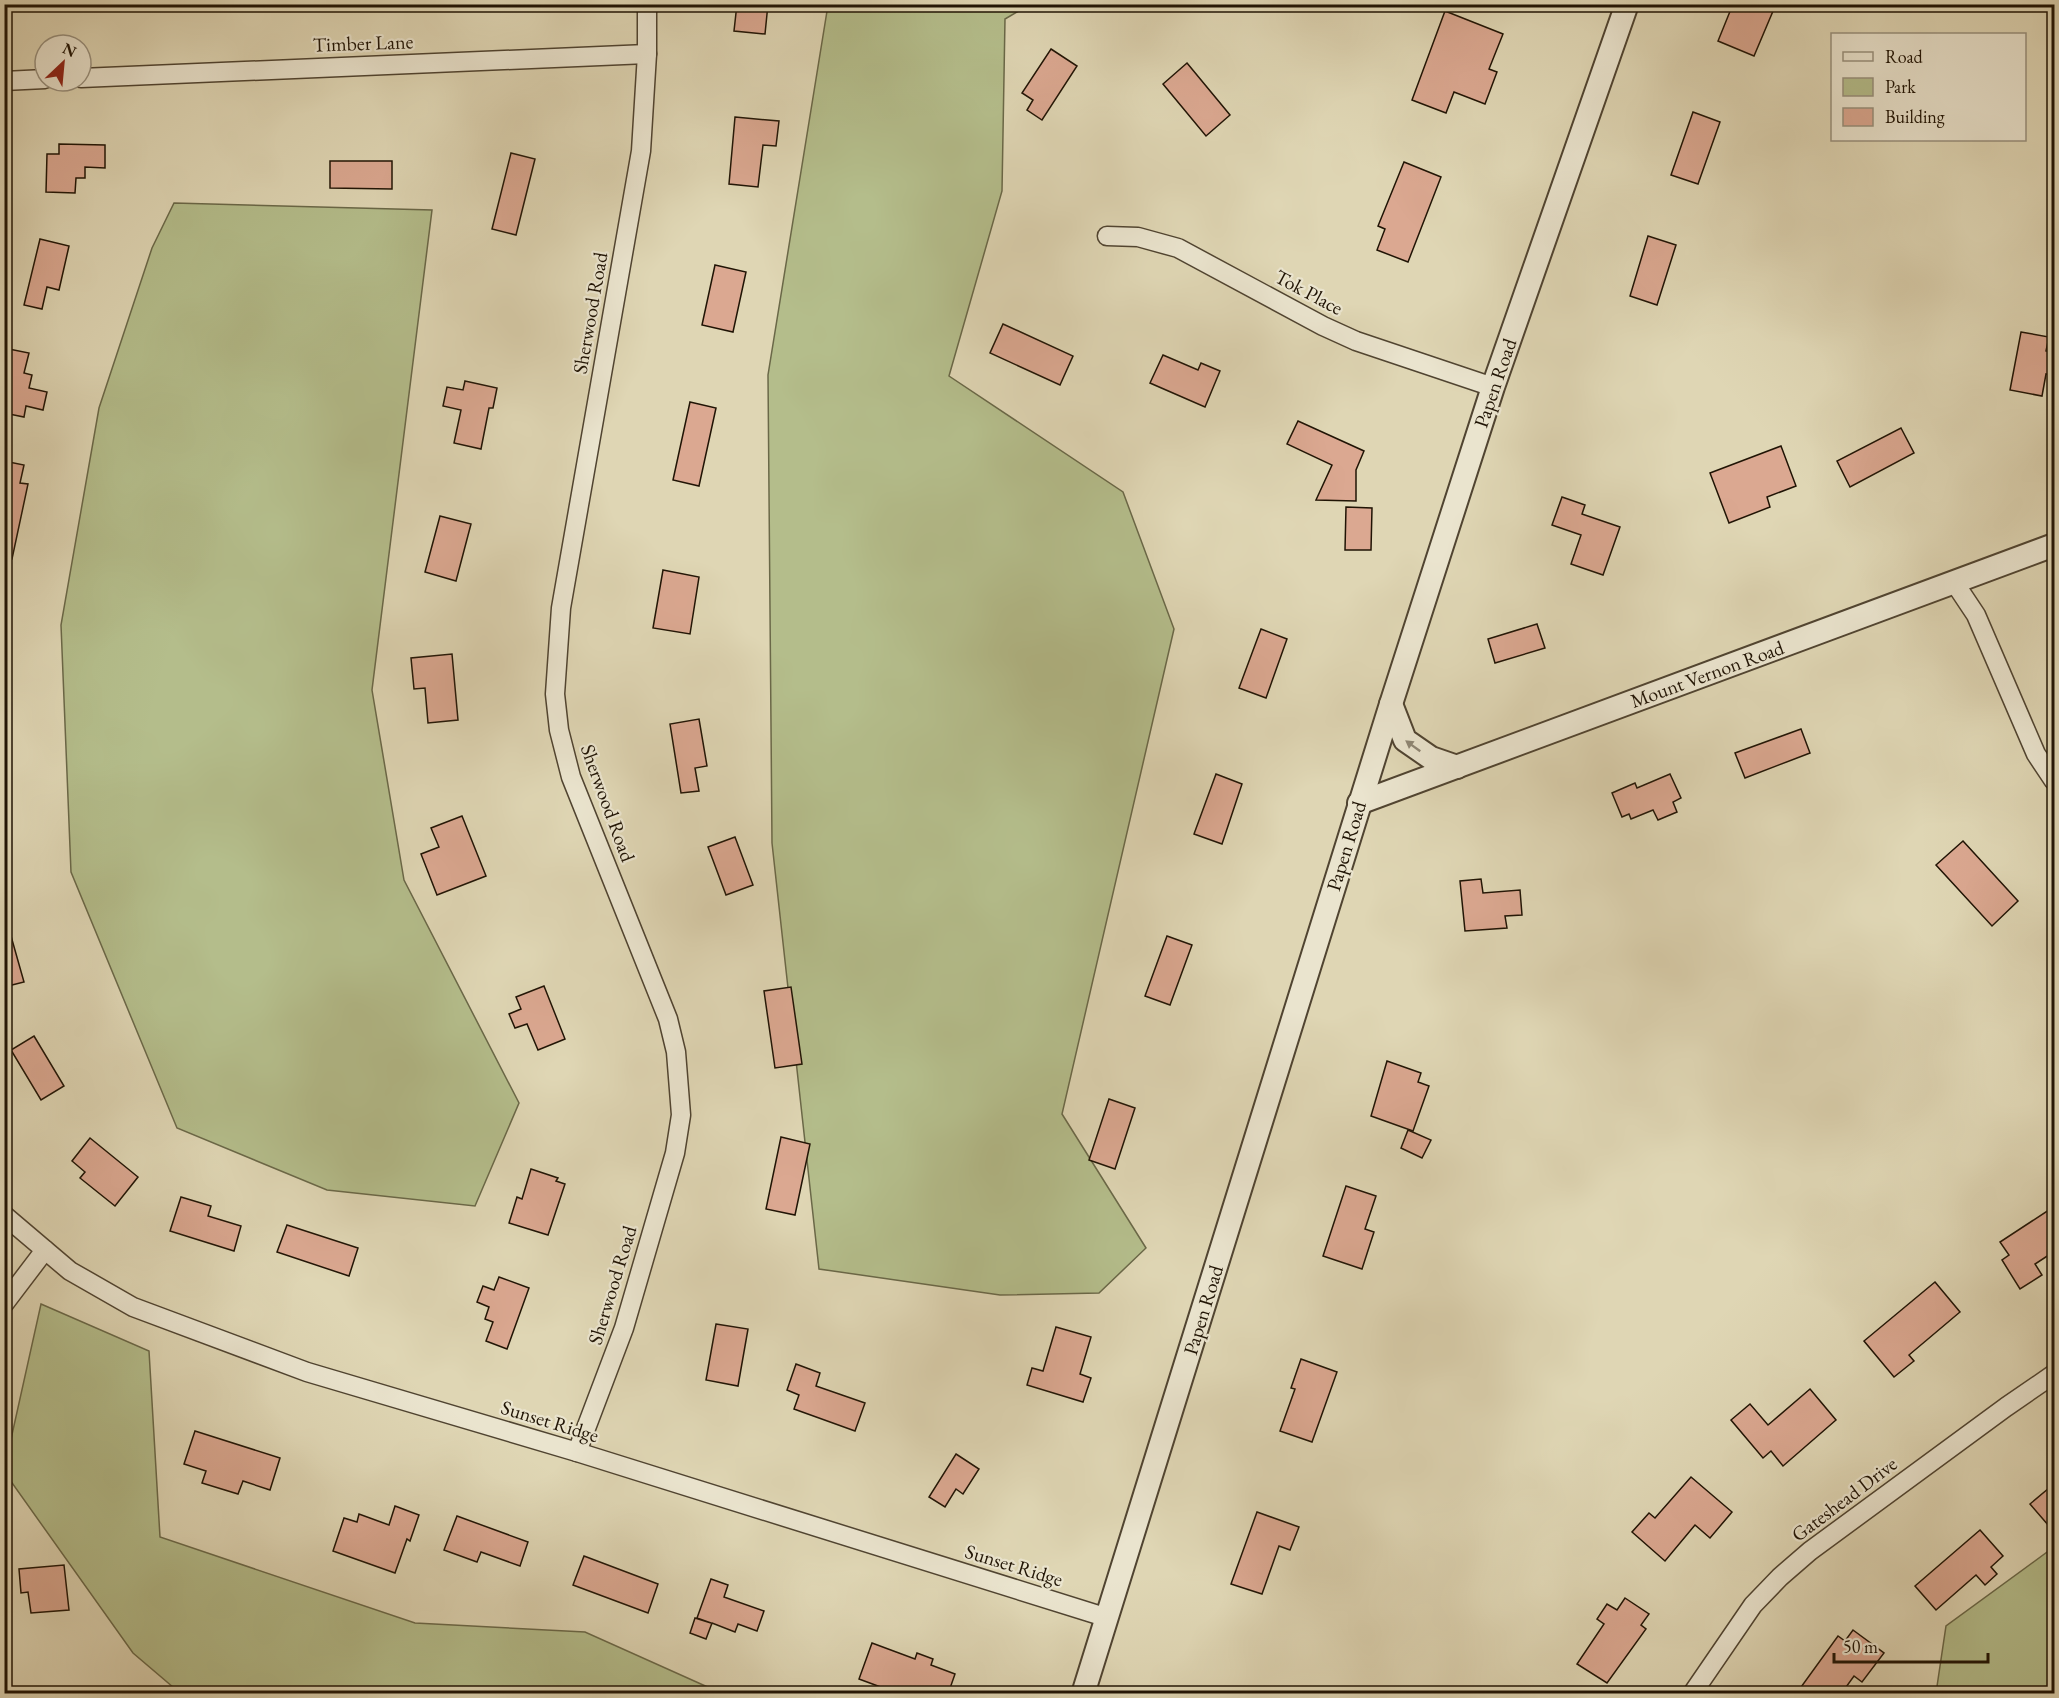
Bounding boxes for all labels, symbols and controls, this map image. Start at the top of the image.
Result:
street label: Timber Lane [312,28,414,58]
north arrow [33,33,93,93]
legend [1831,33,2026,141]
text: N [59,38,80,62]
text: Road [1885,45,1924,68]
text: Park [1885,75,1916,98]
text: Building [1885,105,1945,128]
street label: Sherwood Road [567,249,614,376]
street label: Tok Place [1270,263,1348,321]
street label: Papen Road [1468,334,1523,431]
street label: Mount Vernon Road [1627,634,1788,714]
one-way arrow [1406,740,1421,752]
street label: Sherwood Road [575,741,642,866]
street label: Papen Road [1320,797,1372,894]
street label: Sherwood Road [582,1222,643,1348]
street label: Papen Road [1177,1261,1229,1358]
street label: Sunset Ridge [498,1394,602,1448]
street label: Gateshead Drive [1786,1451,1902,1547]
street label: Sunset Ridge [962,1538,1066,1592]
scale bar [1834,1626,1988,1664]
text: 50 m [1843,1635,1878,1658]

